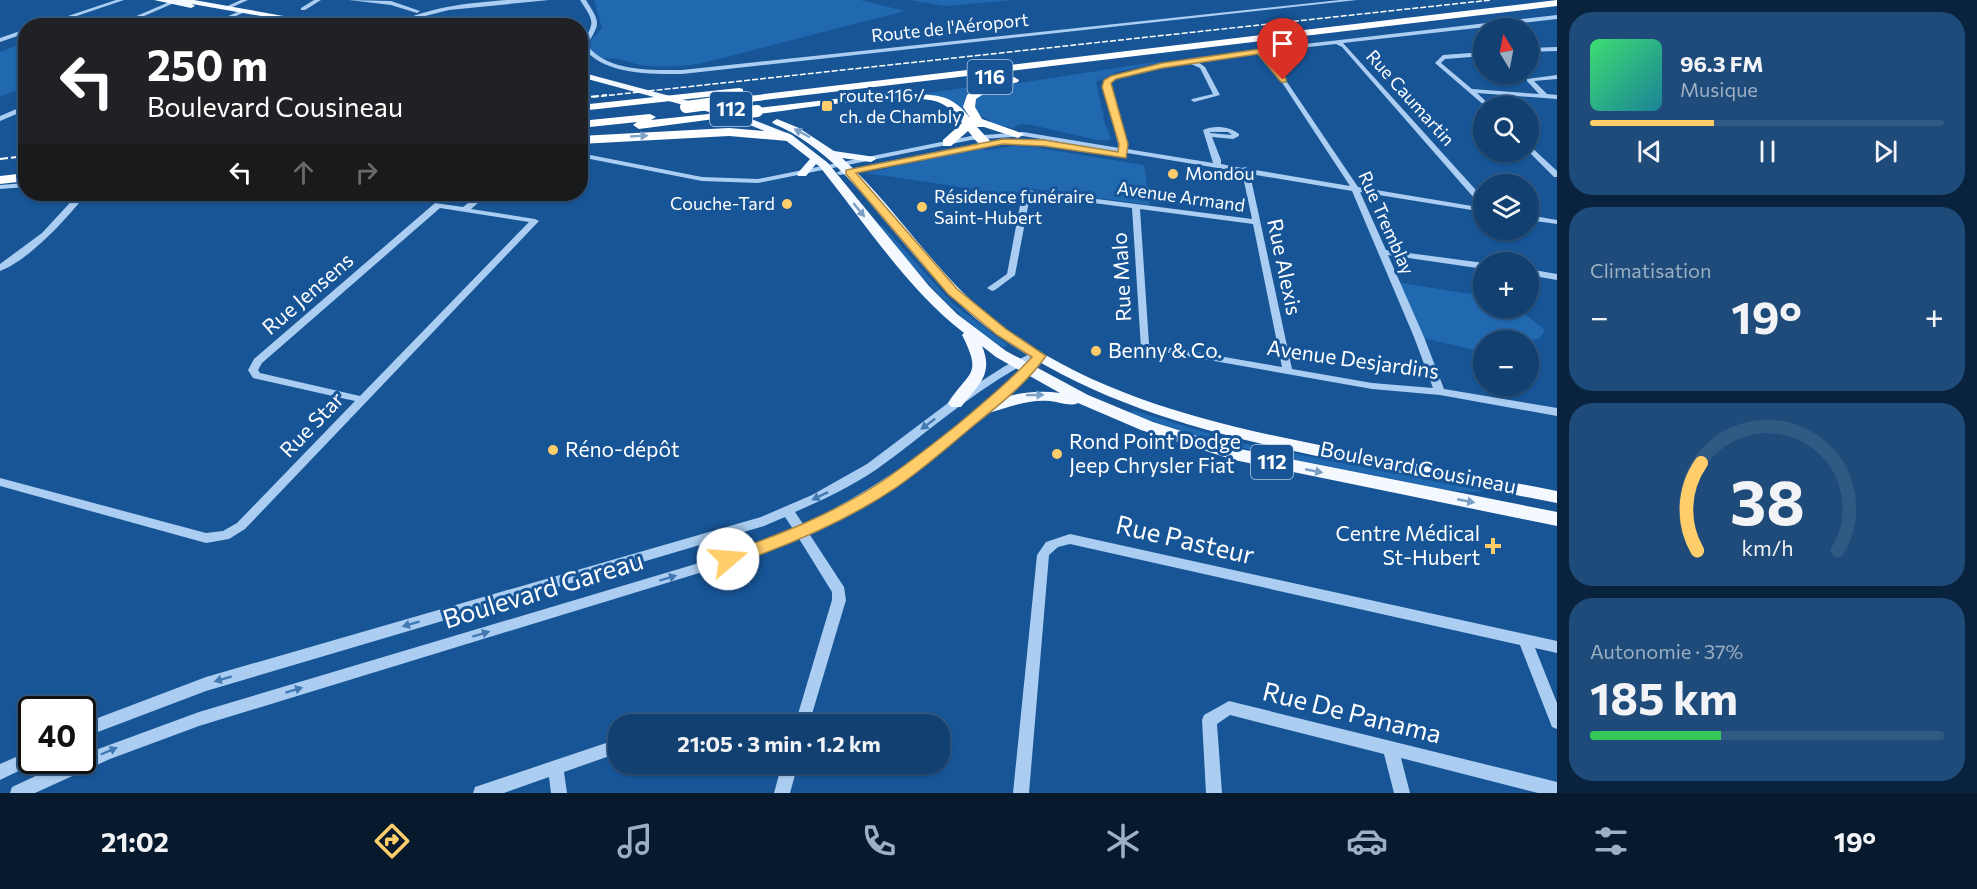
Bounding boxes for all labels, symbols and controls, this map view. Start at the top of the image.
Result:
street label: Route de l'Aéroport [870,8,1030,46]
pin [1257,18,1308,80]
north arrow [1473,18,1539,84]
map controls [1473,18,1539,396]
icon: arrive [1266,27,1299,60]
text: 250 m [147,38,268,90]
icon: left [48,42,126,120]
street label: Rue Caumartin [1362,45,1460,150]
text: 96.3 FM [1680,50,1764,77]
road number: 116 [968,60,1012,94]
text: Musique [1680,77,1758,101]
place label: route 116 / ch. de Chambly [839,84,962,127]
text: Boulevard Cousineau [147,90,403,123]
road number: 112 [710,92,752,126]
button: search [1473,96,1539,162]
marker: route 116 / ch. de Chambly [820,99,834,113]
one-way arrow [793,128,810,138]
one-way arrow [629,132,648,141]
icon: previous [1633,135,1666,168]
icon: pause [1751,135,1784,168]
icon: next [1869,135,1902,168]
icon: left [224,156,257,189]
icon: ahead [287,156,320,189]
icon: right [350,156,383,189]
place label: Mondou [1185,162,1254,184]
marker: Mondou [1166,167,1180,181]
street label: Rue Tremblay [1354,167,1420,278]
button: layers [1473,174,1539,240]
street label: Avenue Armand [1116,176,1246,216]
place label: Résidence funéraire Saint-Hubert [934,185,1094,228]
place label: Couche-Tard [670,192,775,214]
marker: Couche-Tard [780,197,794,211]
marker: Résidence funéraire Saint-Hubert [915,200,929,214]
one-way arrow [853,202,866,218]
street label: Rue Alexis [1263,216,1308,317]
street label: Rue Malo [1106,232,1135,322]
street label: Rue Jensens [256,247,358,339]
button: + [1473,252,1539,318]
text: Climatisation [1590,258,1711,282]
text: 19° [1731,288,1802,343]
text: − [1590,295,1609,336]
text: + [1925,295,1944,336]
button: − [1473,330,1539,396]
street label: Avenue Desjardins [1266,334,1441,383]
place label: Benny & Co. [1108,337,1222,362]
marker: Benny & Co. [1089,344,1103,358]
street label: Rue Star [274,386,348,462]
one-way arrow [1026,390,1045,400]
one-way arrow [920,418,935,430]
place label: Rond Point Dodge Jeep Chrysler Fiat [1069,428,1241,477]
street label: Boulevard Cousineau [1318,435,1518,498]
place label: Réno-dépôt [565,436,680,461]
marker: Réno-dépôt [546,443,560,457]
road number: 112 [1251,445,1293,479]
marker: Rond Point Dodge Jeep Chrysler Fiat [1050,447,1064,461]
text: 38 [1730,462,1804,538]
one-way arrow [1304,467,1323,476]
one-way arrow [811,490,829,500]
one-way arrow [1457,497,1476,506]
street label: Rue Pasteur [1113,508,1258,570]
place label: Centre Médical St-Hubert [1335,520,1480,569]
position arrow [696,527,760,591]
text: km/h [1741,535,1793,561]
marker: Centre Médical St-Hubert [1484,537,1502,555]
street label: Boulevard Gareau [439,543,646,634]
one-way arrow [659,573,677,582]
one-way arrow [401,620,419,629]
one-way arrow [472,629,490,638]
text: Autonomie · 37% [1590,639,1743,663]
text: 185 km [1590,669,1738,724]
street label: Rue De Panama [1260,674,1445,749]
one-way arrow [214,675,232,684]
one-way arrow [285,685,303,694]
speed limit sign: 40 [18,696,96,774]
text: 21:05 · 3 min · 1.2 km [677,730,881,757]
one-way arrow [101,746,119,756]
icon: directions [371,820,413,862]
icon: music [614,820,656,862]
icon: phone [858,820,900,862]
icon: climate [1102,820,1144,862]
icon: car [1346,820,1388,862]
icon: filters [1590,820,1632,862]
text: 21:02 [101,825,169,858]
text: 19° [1834,825,1876,858]

